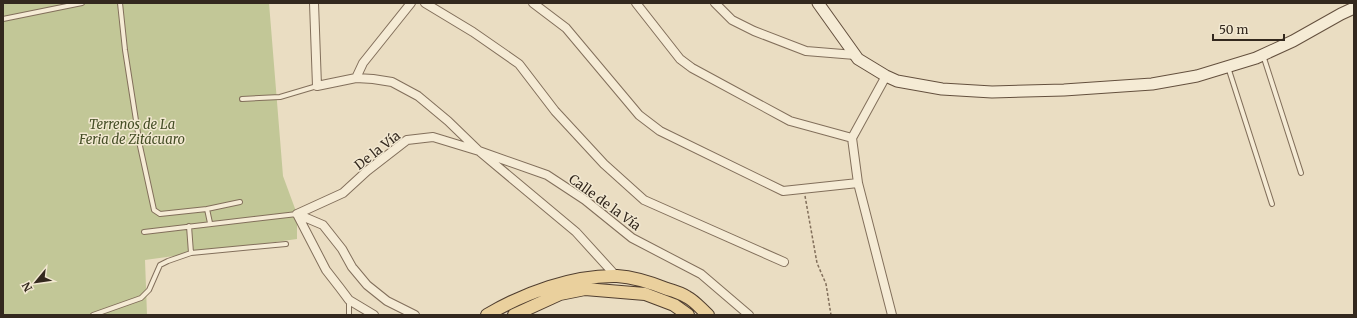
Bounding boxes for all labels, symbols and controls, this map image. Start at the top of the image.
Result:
scale bar [1213,16,1284,42]
text: 50 m [1219,22,1248,37]
park label: Terrenos de La Feria de Zitácuaro [78,116,185,148]
street label: De la Vía [351,127,404,174]
street label: Calle de la Vía [565,171,644,234]
north arrow [16,262,56,302]
text: N [19,279,35,294]

